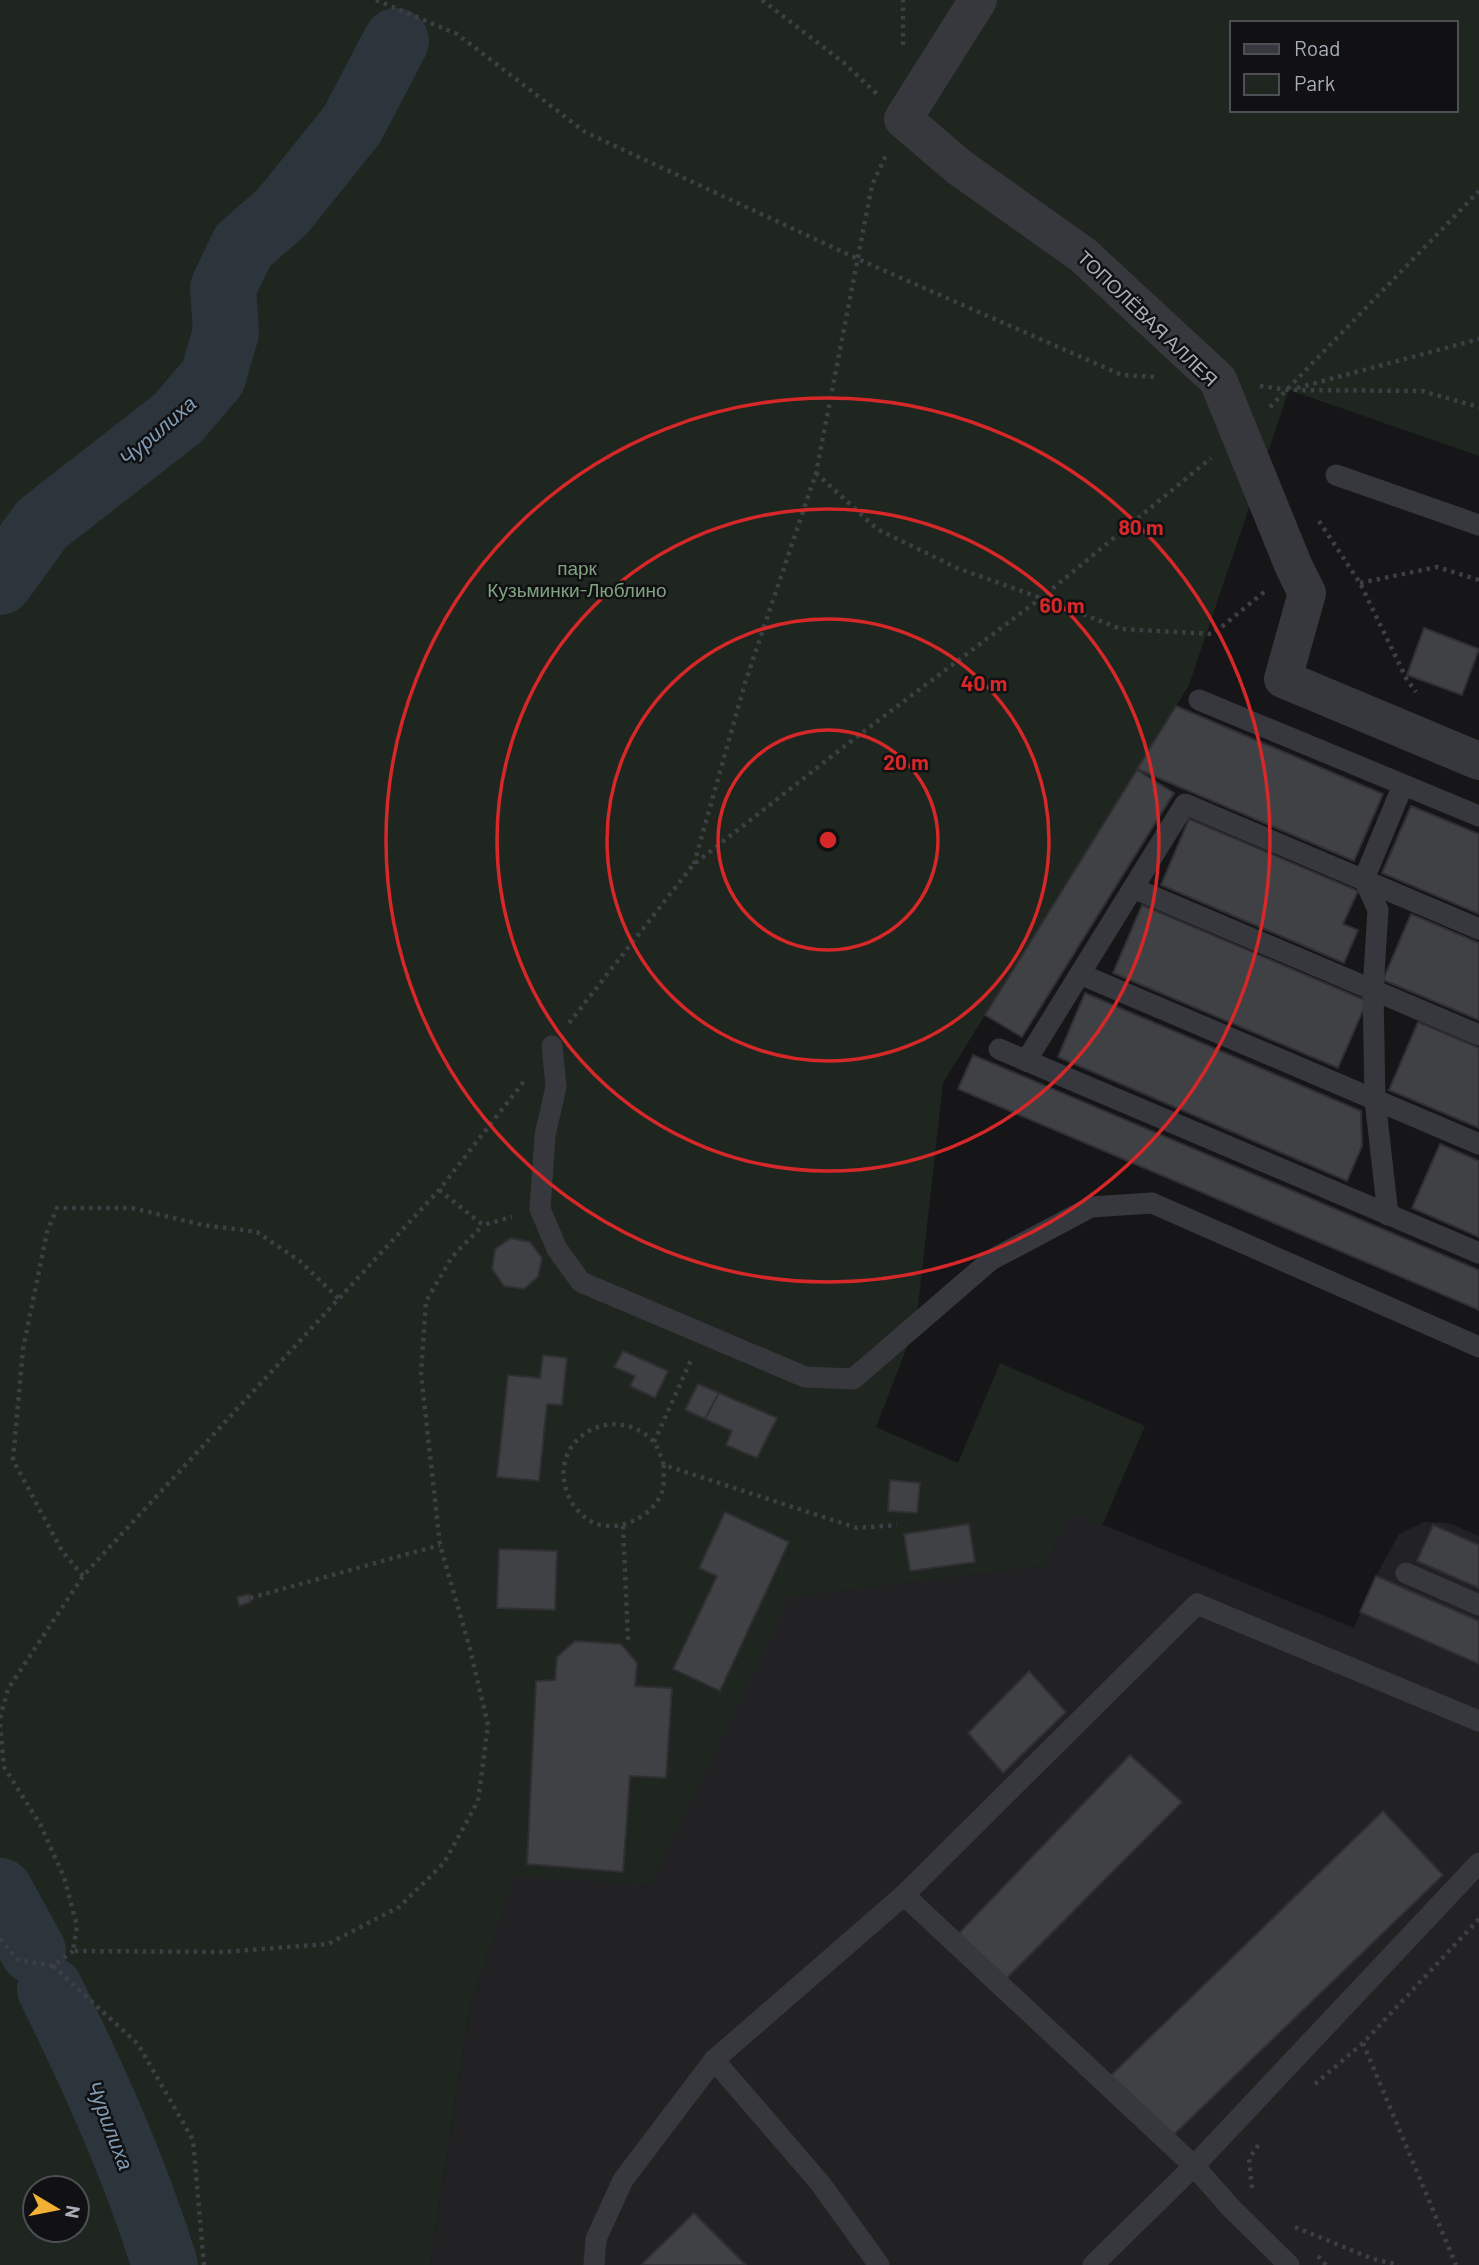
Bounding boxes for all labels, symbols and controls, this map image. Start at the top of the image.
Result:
legend [1230,21,1458,112]
text: Road [1294,35,1340,60]
text: Park [1294,70,1335,95]
street label: ТОПОЛЁВАЯ АЛЛЕЯ [1073,245,1223,391]
water label: Чурилиха [114,390,200,470]
text: 80 m [1118,514,1164,539]
park label: парк Кузьминки-Люблино [487,556,667,601]
text: 60 m [1040,592,1084,617]
text: 40 m [961,670,1007,695]
text: 20 m [883,749,929,774]
centre of rings [816,828,840,852]
water label: Чурилиха [83,2077,139,2173]
north arrow [21,2174,91,2244]
text: N [61,2204,86,2220]

